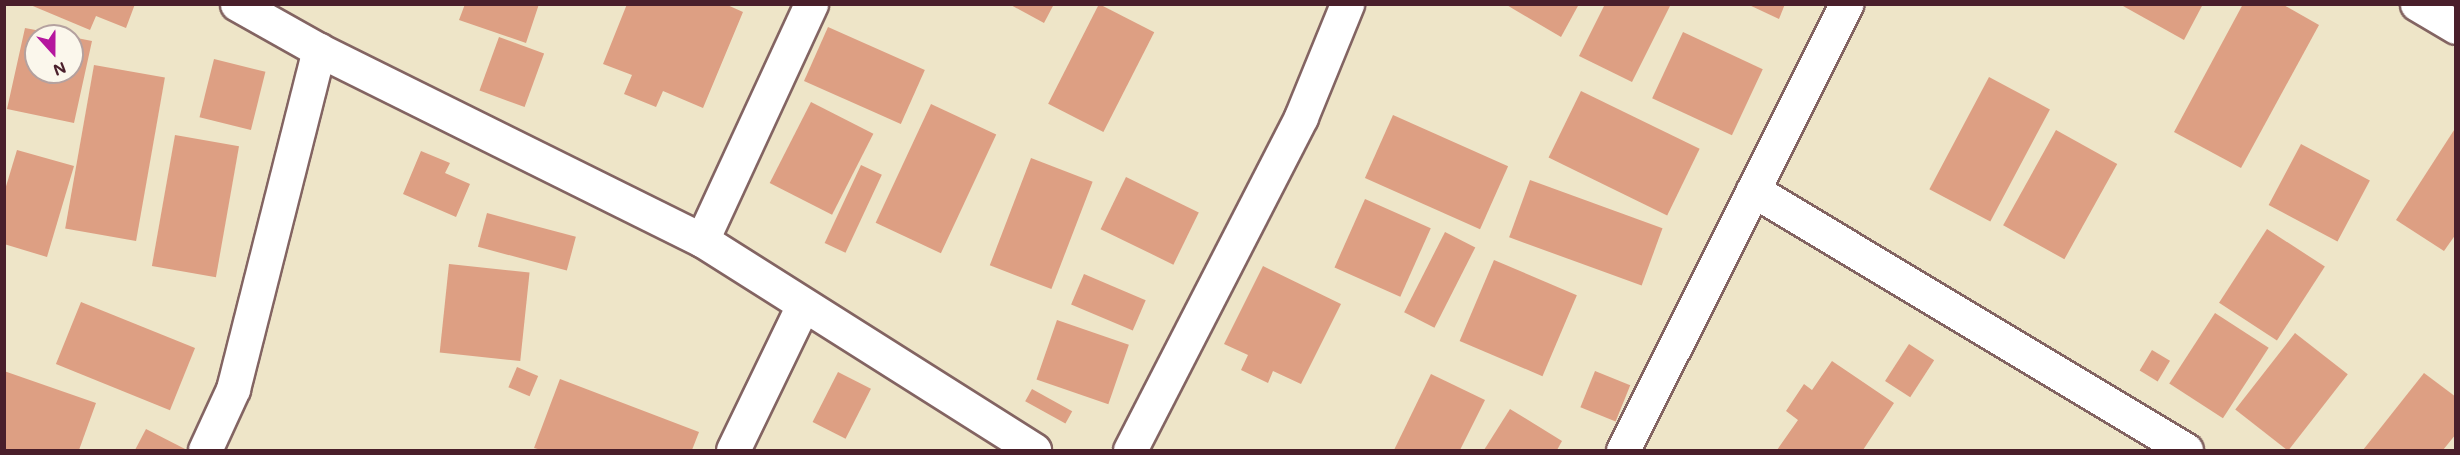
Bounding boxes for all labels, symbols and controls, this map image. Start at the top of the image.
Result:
north arrow [24,24,84,84]
text: N [50,57,69,81]

